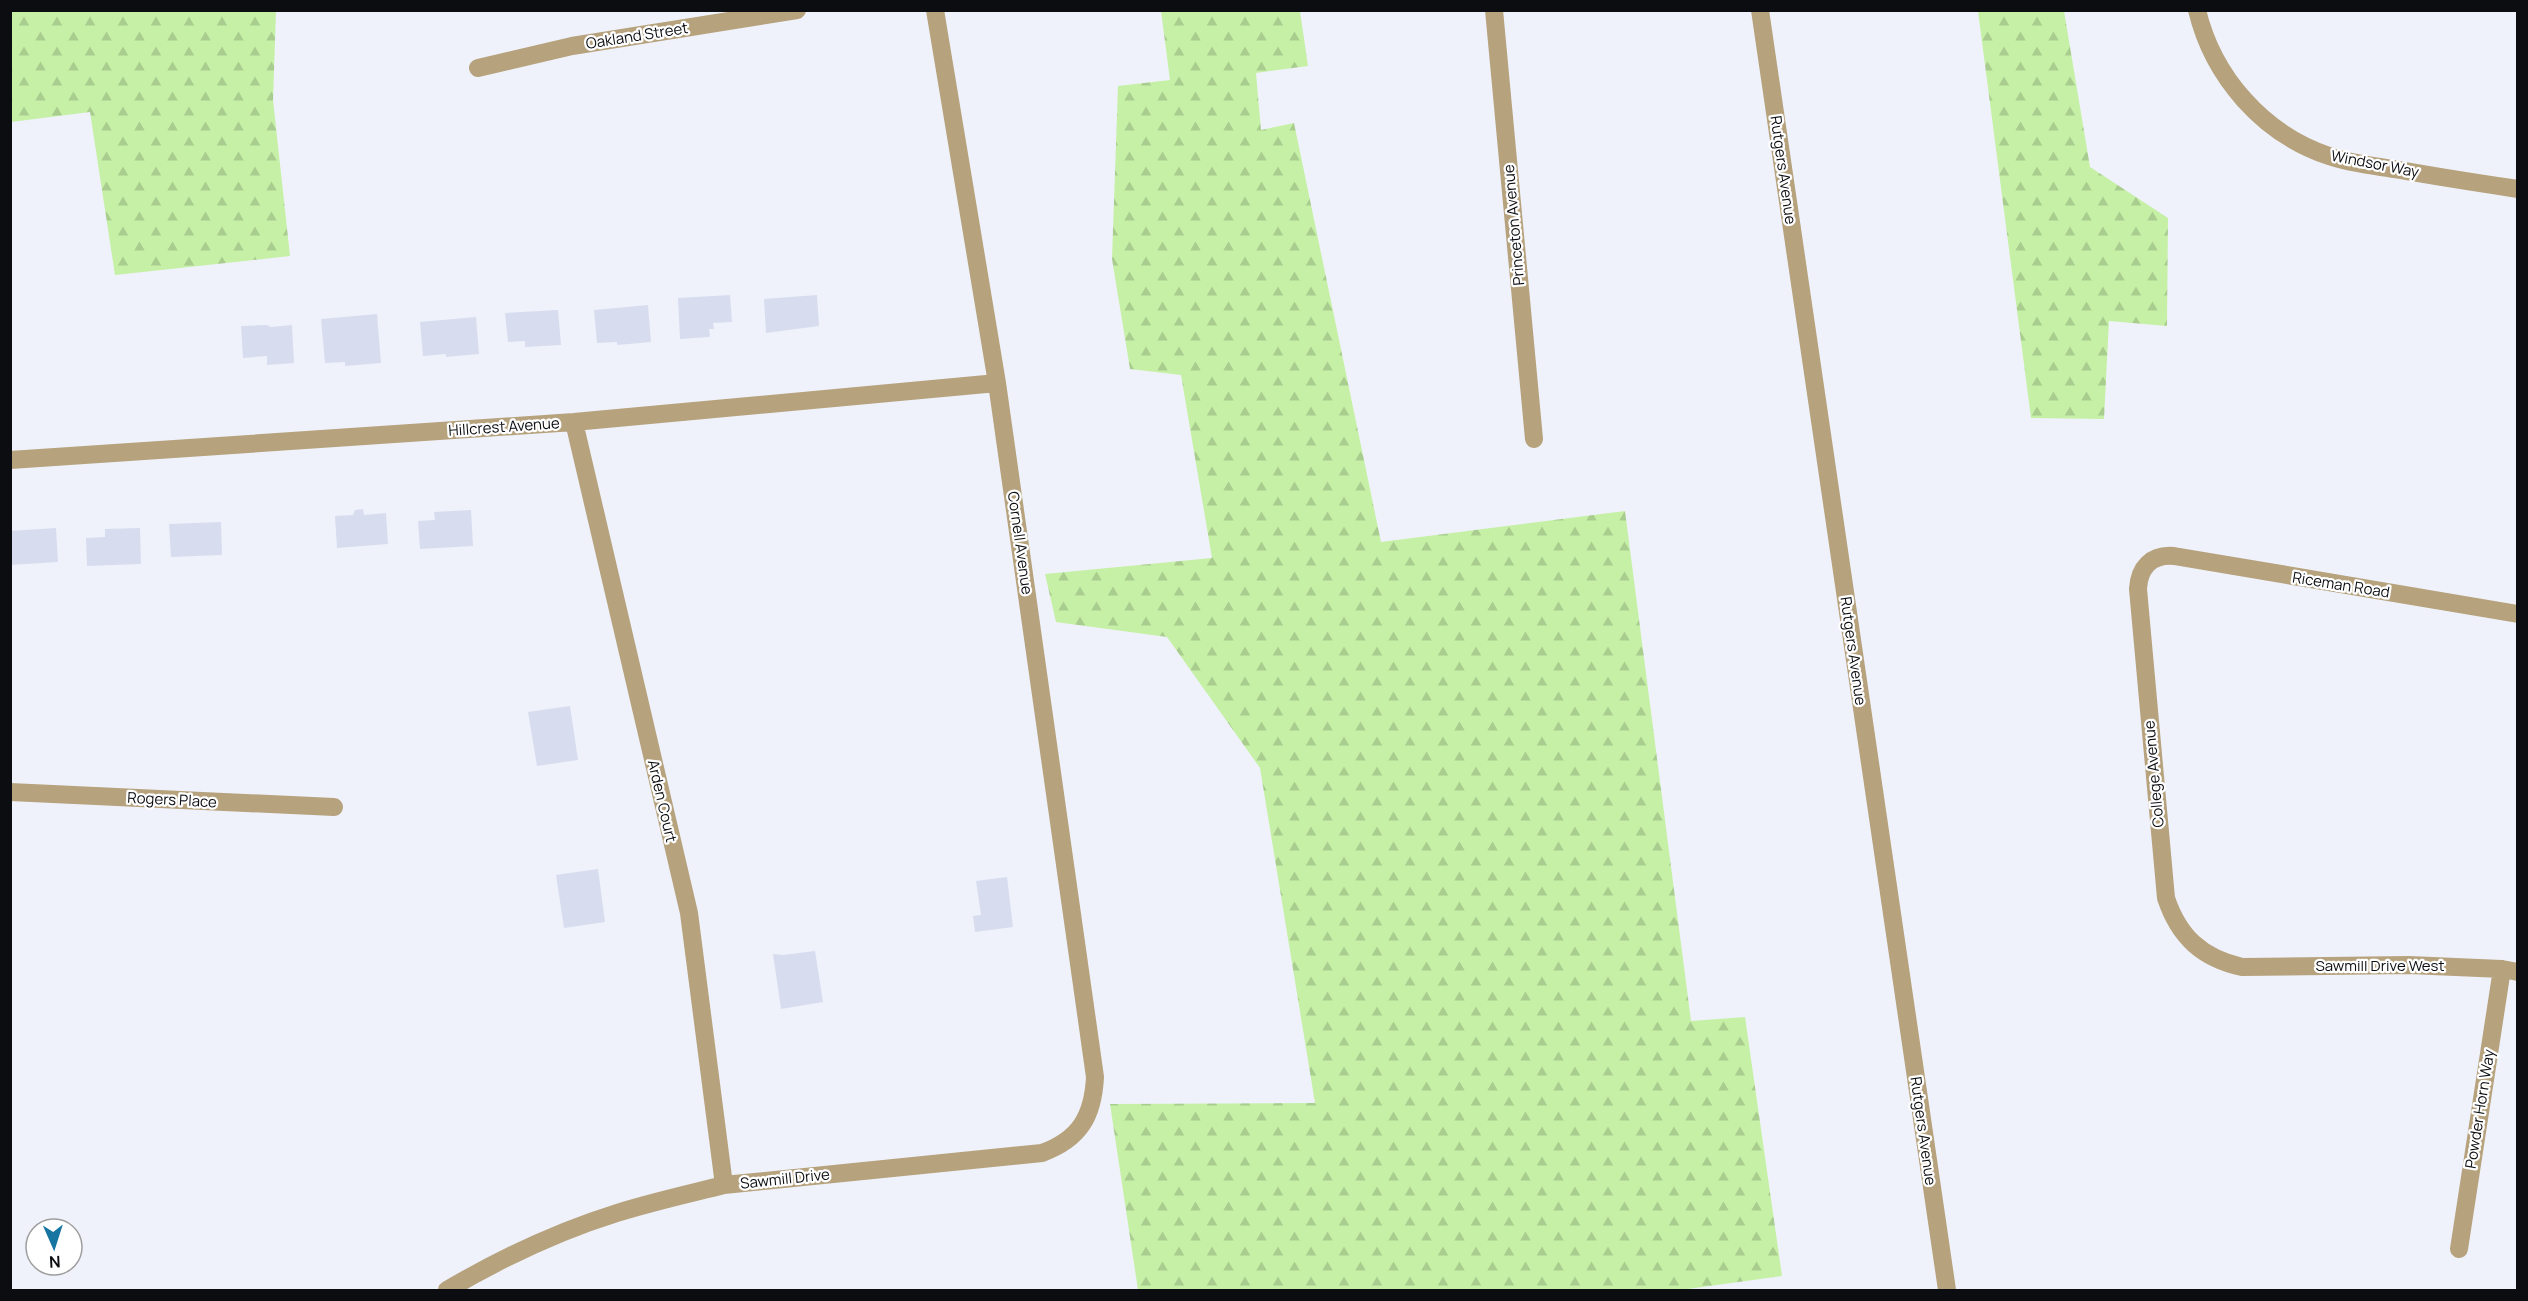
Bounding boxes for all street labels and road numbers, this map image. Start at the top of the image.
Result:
street label: Oakland Street [584,17,690,54]
street label: Rutgers Avenue [1765,114,1802,226]
street label: Windsor Way [2329,145,2421,182]
street label: Princeton Avenue [1498,163,1529,286]
street label: Hillcrest Avenue [448,412,560,441]
street label: Cornell Avenue [1003,490,1038,596]
street label: Riceman Road [2291,566,2391,603]
street label: Rutgers Avenue [1835,595,1872,707]
street label: College Avenue [2138,719,2169,828]
street label: Arden Court [643,758,682,844]
street label: Rogers Place [127,787,218,812]
street label: Sawmill Drive West [2316,955,2444,976]
street label: Powder Horn Way [2460,1048,2499,1170]
street label: Rutgers Avenue [1905,1075,1942,1187]
street label: Sawmill Drive [739,1163,831,1194]

